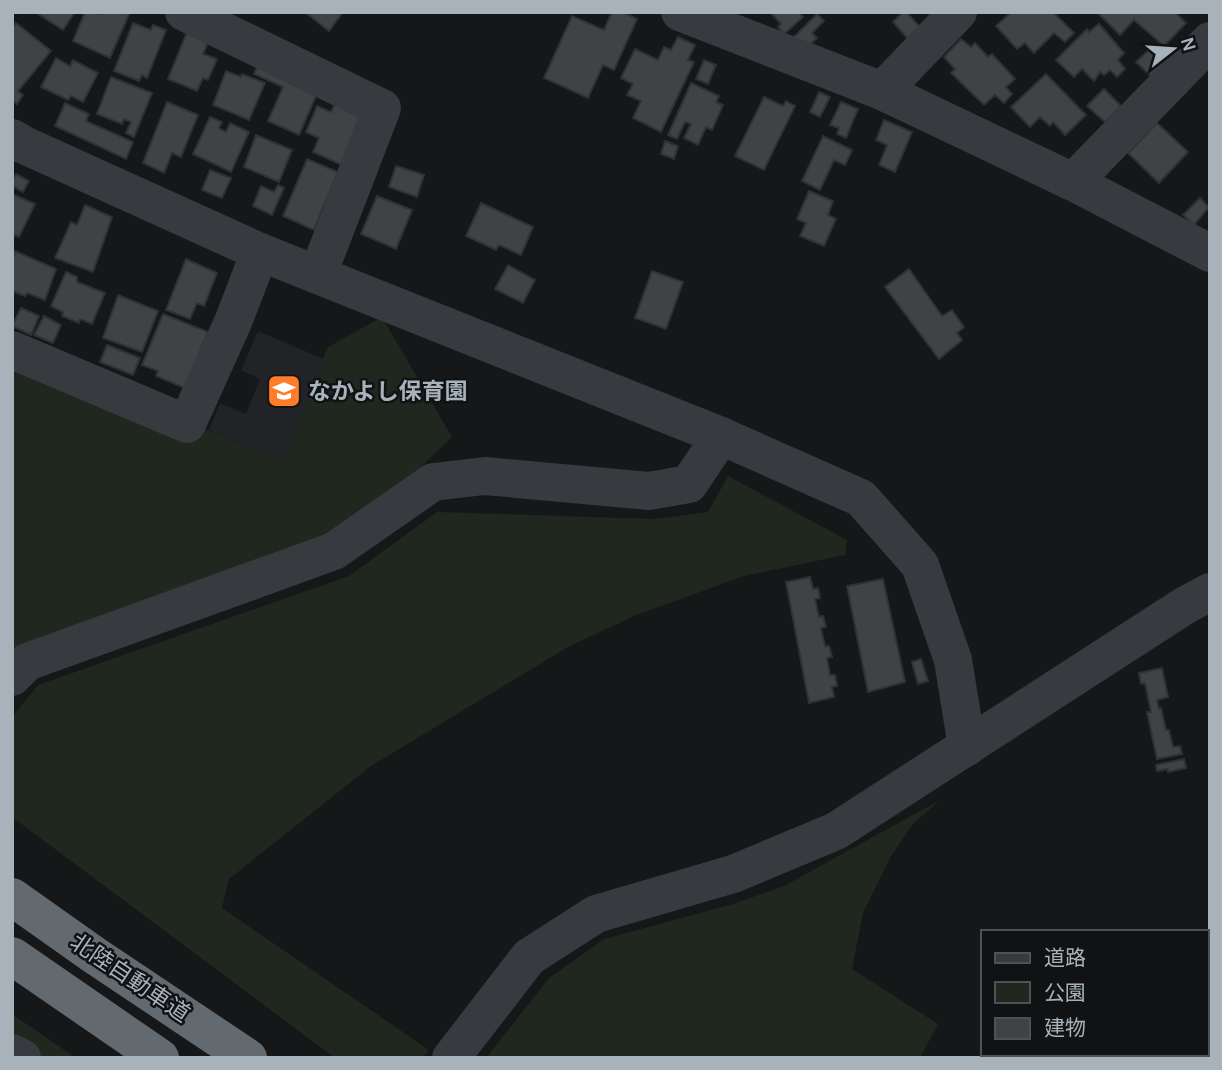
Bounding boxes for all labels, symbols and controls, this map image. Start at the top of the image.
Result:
north arrow [1138,14,1208,84]
text: N [1176,35,1201,54]
school or university icon: なかよし保育園 [265,372,303,410]
place label: なかよし保育園 [308,378,468,405]
street label: 北陸自動車道 [65,928,195,1028]
legend [981,930,1208,1056]
text: 道路 [1044,946,1086,970]
text: 公園 [1044,981,1086,1005]
text: 建物 [1044,1016,1086,1040]

